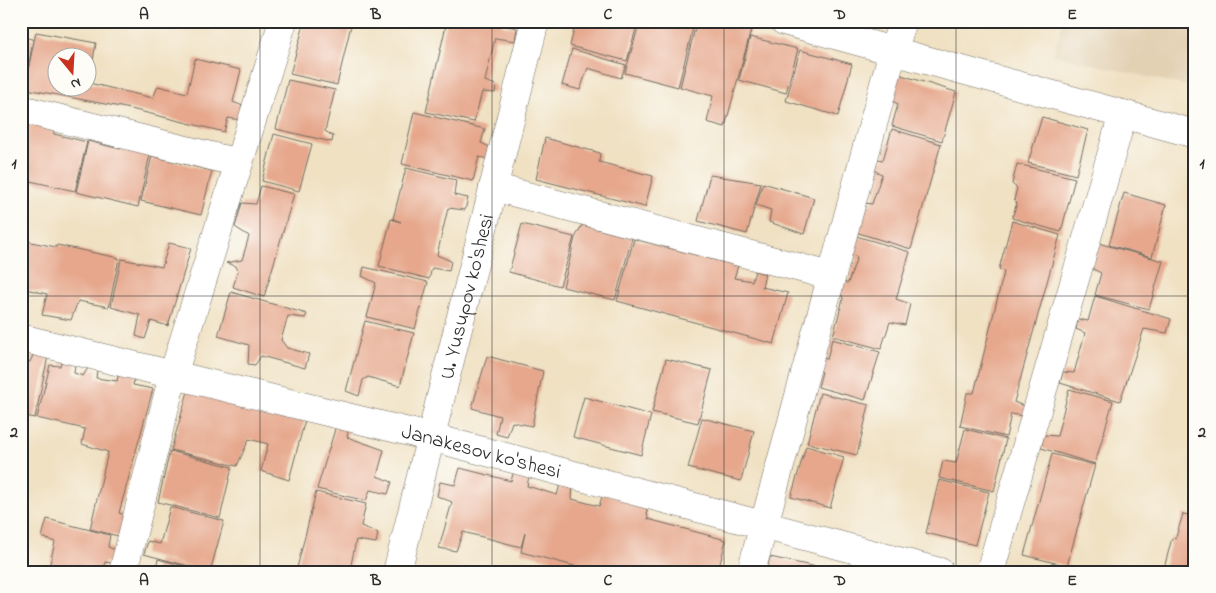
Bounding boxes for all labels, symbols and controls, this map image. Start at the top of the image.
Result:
text: A [139,3,149,27]
text: B [370,3,382,27]
text: C [604,3,613,27]
text: D [833,3,846,27]
text: E [1067,3,1077,27]
north arrow [48,48,98,98]
text: N [68,71,83,94]
text: 1 [11,152,17,176]
text: 1 [1199,152,1205,176]
street label: U. Yusupov ko'shesi [433,211,503,383]
street label: Janakesov ko'shesi [398,418,564,488]
text: 2 [9,421,18,445]
text: 2 [1197,421,1206,445]
text: A [139,569,149,593]
text: B [370,569,382,593]
text: C [604,569,613,593]
text: D [833,569,846,593]
text: E [1067,569,1077,593]

